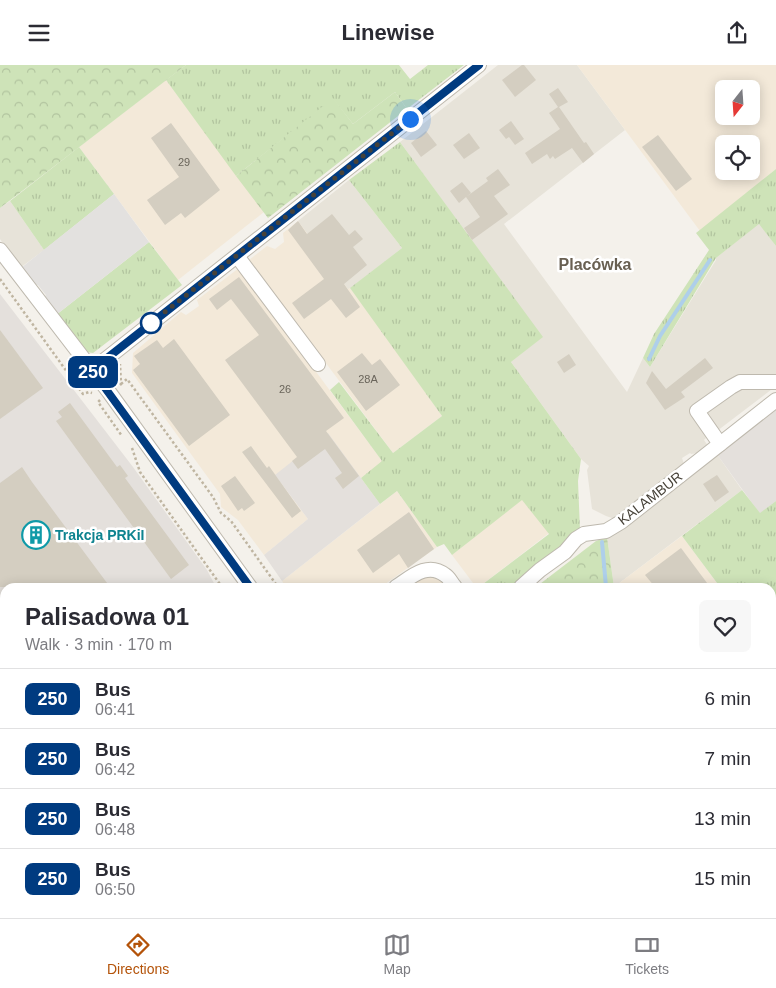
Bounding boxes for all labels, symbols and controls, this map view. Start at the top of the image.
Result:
icon: menu [25,19,53,47]
icon: share [723,19,751,47]
text: Linewise [342,20,434,45]
north arrow [715,80,760,125]
map controls [715,80,760,180]
your location [398,107,423,132]
button: locate [715,135,760,180]
house number: 29 [178,156,190,168]
district label: Placówka [559,256,632,273]
unlabelled marker [140,312,162,334]
line badge: 250 [64,356,122,388]
text: 250 [78,362,108,382]
house number: 28A [358,373,378,385]
house number: 26 [279,383,291,395]
street label: KALAMBUR [615,468,685,528]
building icon: Trakcja PRKiI [21,520,51,550]
place label: Trakcja PRKiI [55,527,145,543]
button: heart [699,600,751,652]
text: Palisadowa 01 [25,603,189,630]
text: Walk · 3 min · 170 m [25,636,172,653]
text: Bus [95,679,131,700]
text: 6 min [705,688,751,709]
text: 250 [37,689,68,709]
text: 06:41 [95,701,135,718]
text: Bus [95,739,131,760]
text: 7 min [705,748,751,769]
text: 250 [37,749,68,769]
text: 06:42 [95,761,135,778]
text: Bus [95,799,131,820]
text: 13 min [694,808,751,829]
text: 250 [37,809,68,829]
text: 06:48 [95,821,135,838]
text: Bus [95,859,131,880]
text: 15 min [694,868,751,889]
text: 250 [37,869,68,889]
text: 06:50 [95,881,135,898]
tab: Directions [107,931,169,977]
tab: Map [383,931,411,977]
tab: Tickets [625,931,669,977]

